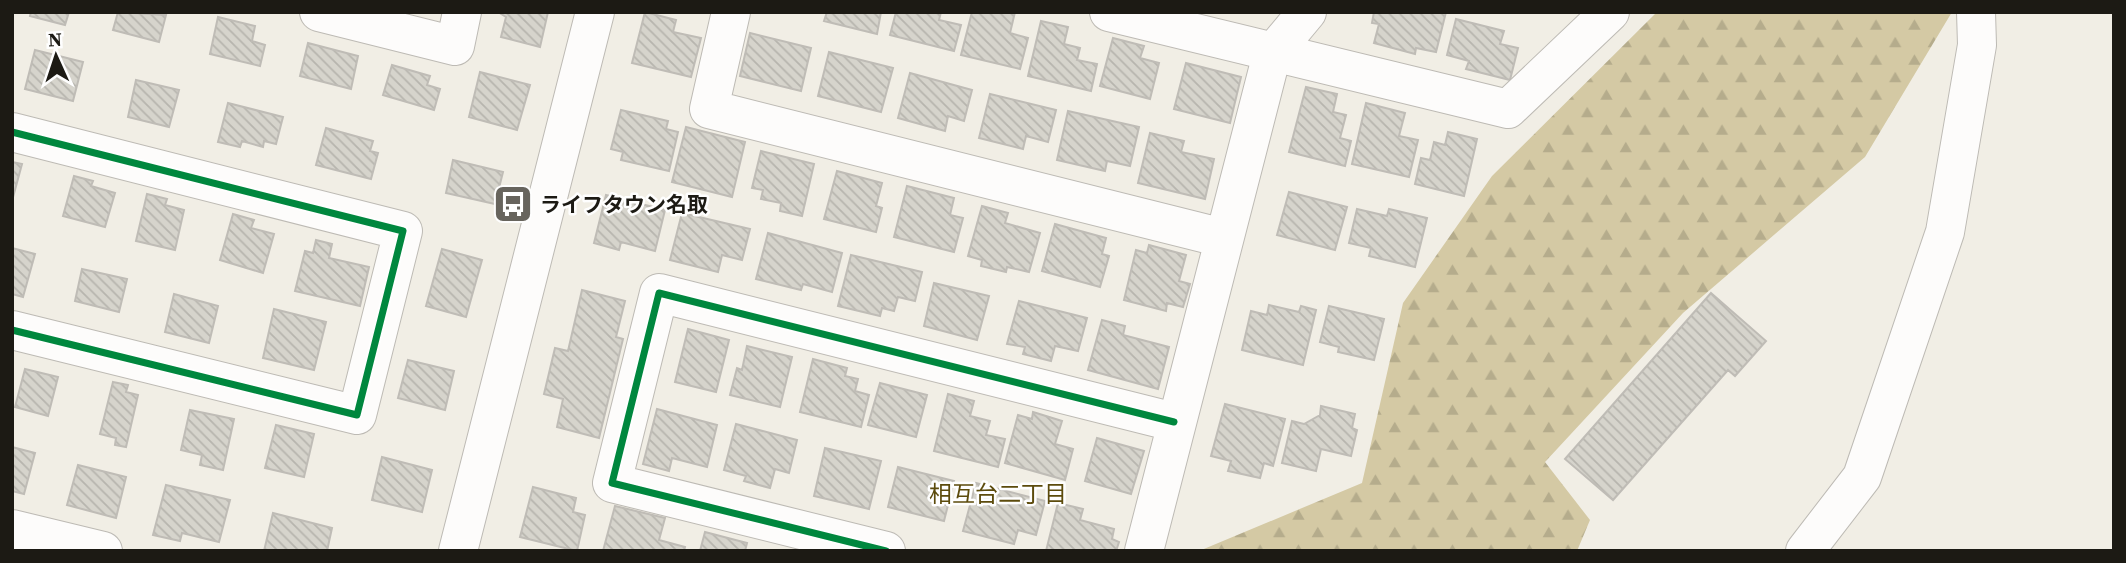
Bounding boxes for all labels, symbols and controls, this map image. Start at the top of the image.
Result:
north arrow [21,21,91,91]
text: N [48,26,63,52]
bus stop icon: ライフタウン名取 [492,183,534,225]
place label: ライフタウン名取 [540,190,708,219]
district label: 相互台二丁目 [929,478,1067,510]

